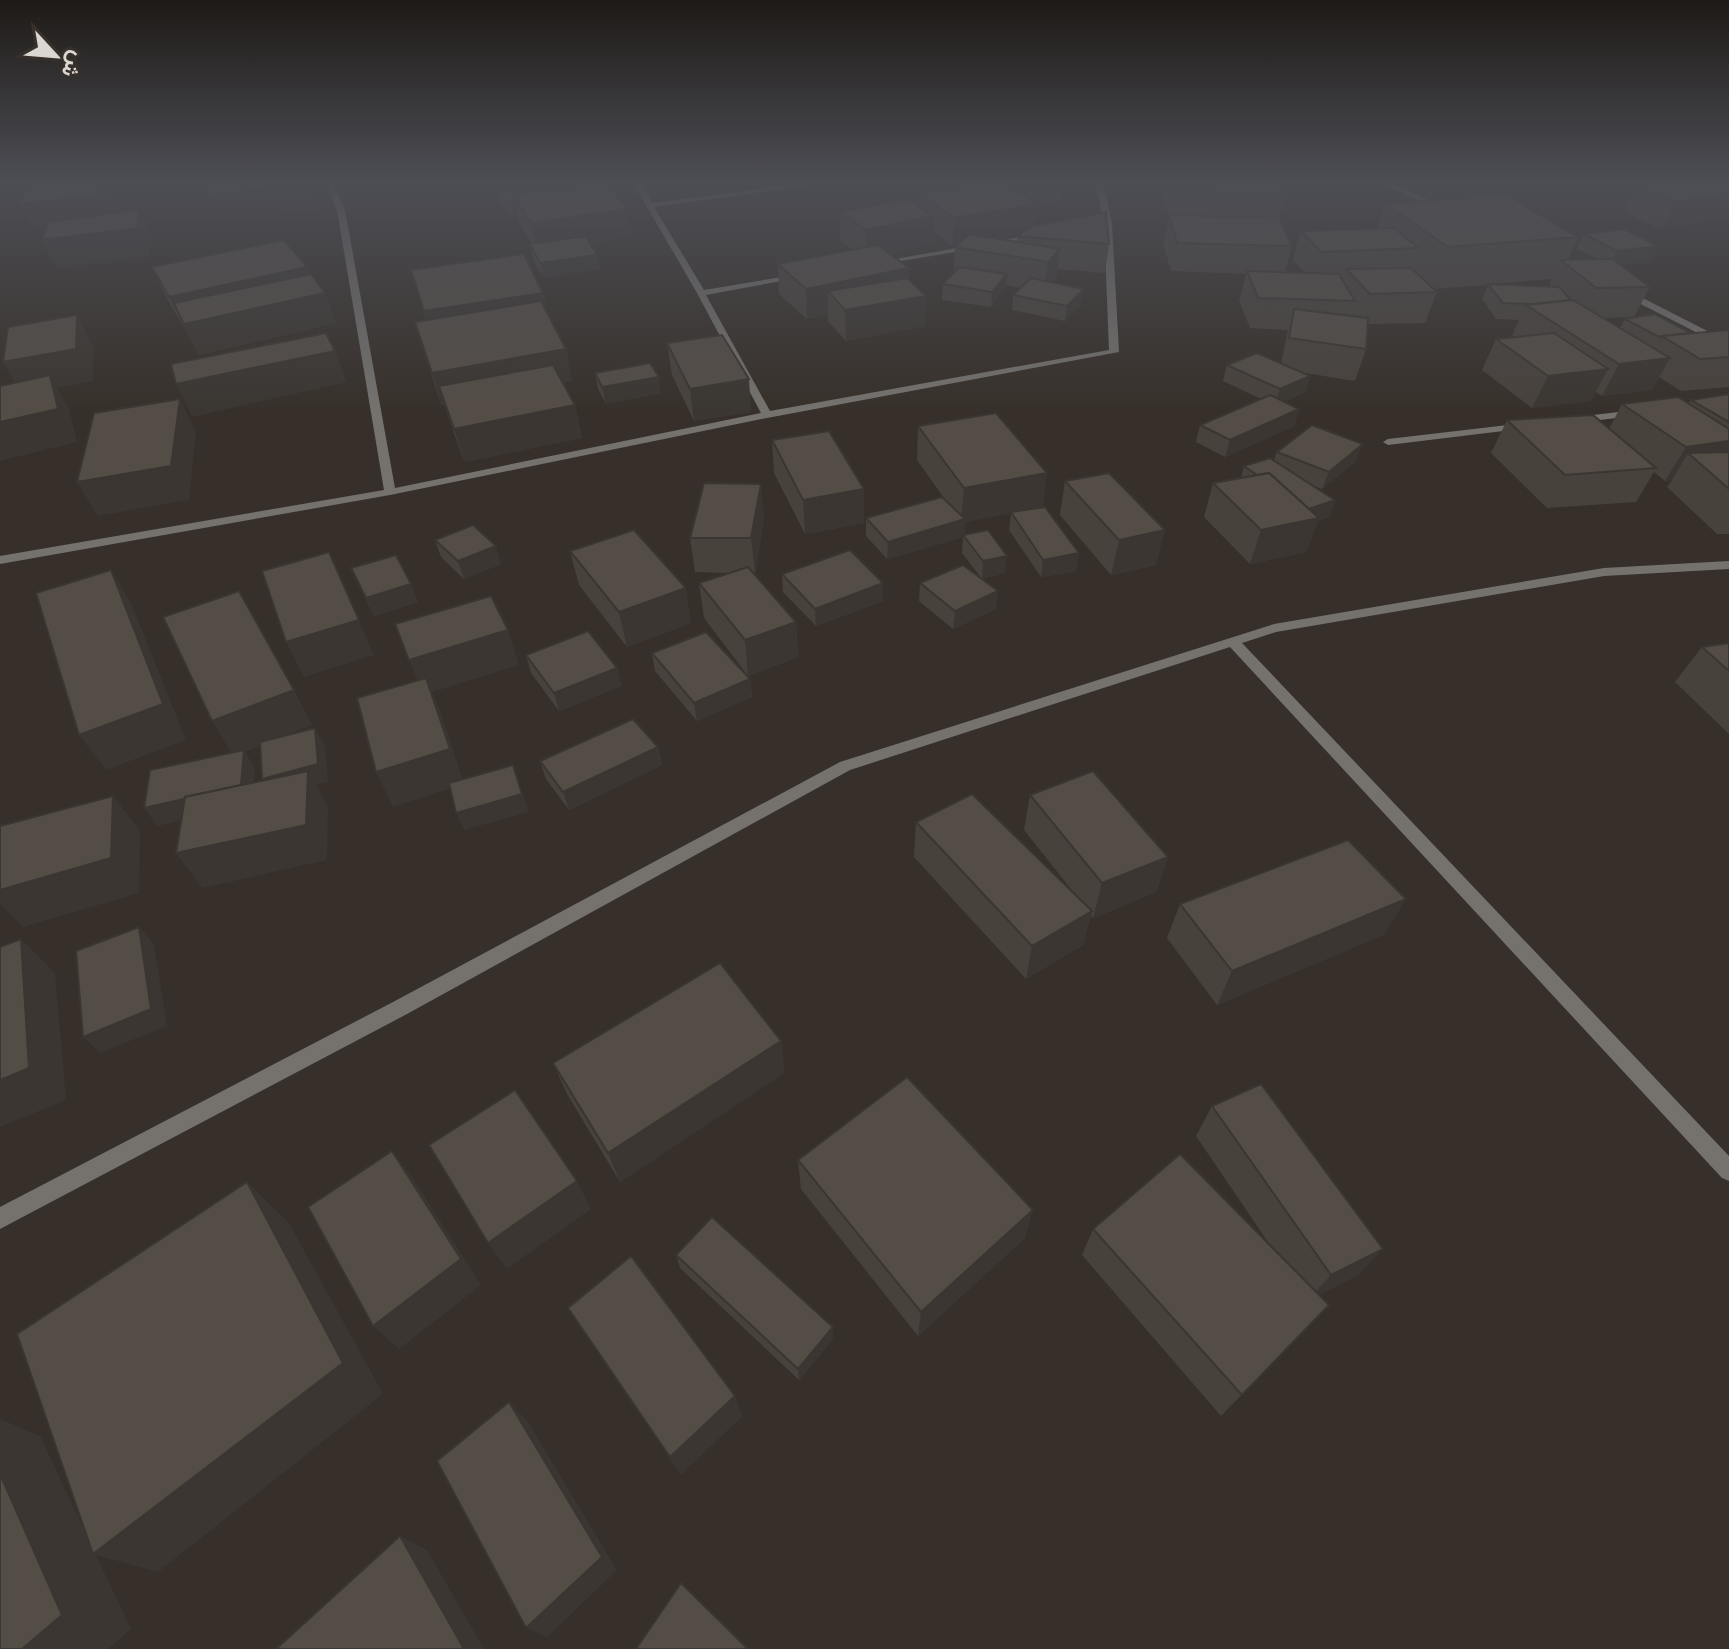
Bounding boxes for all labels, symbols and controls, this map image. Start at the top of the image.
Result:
north arrow [16,16,96,96]
text: ش [56,47,91,82]

